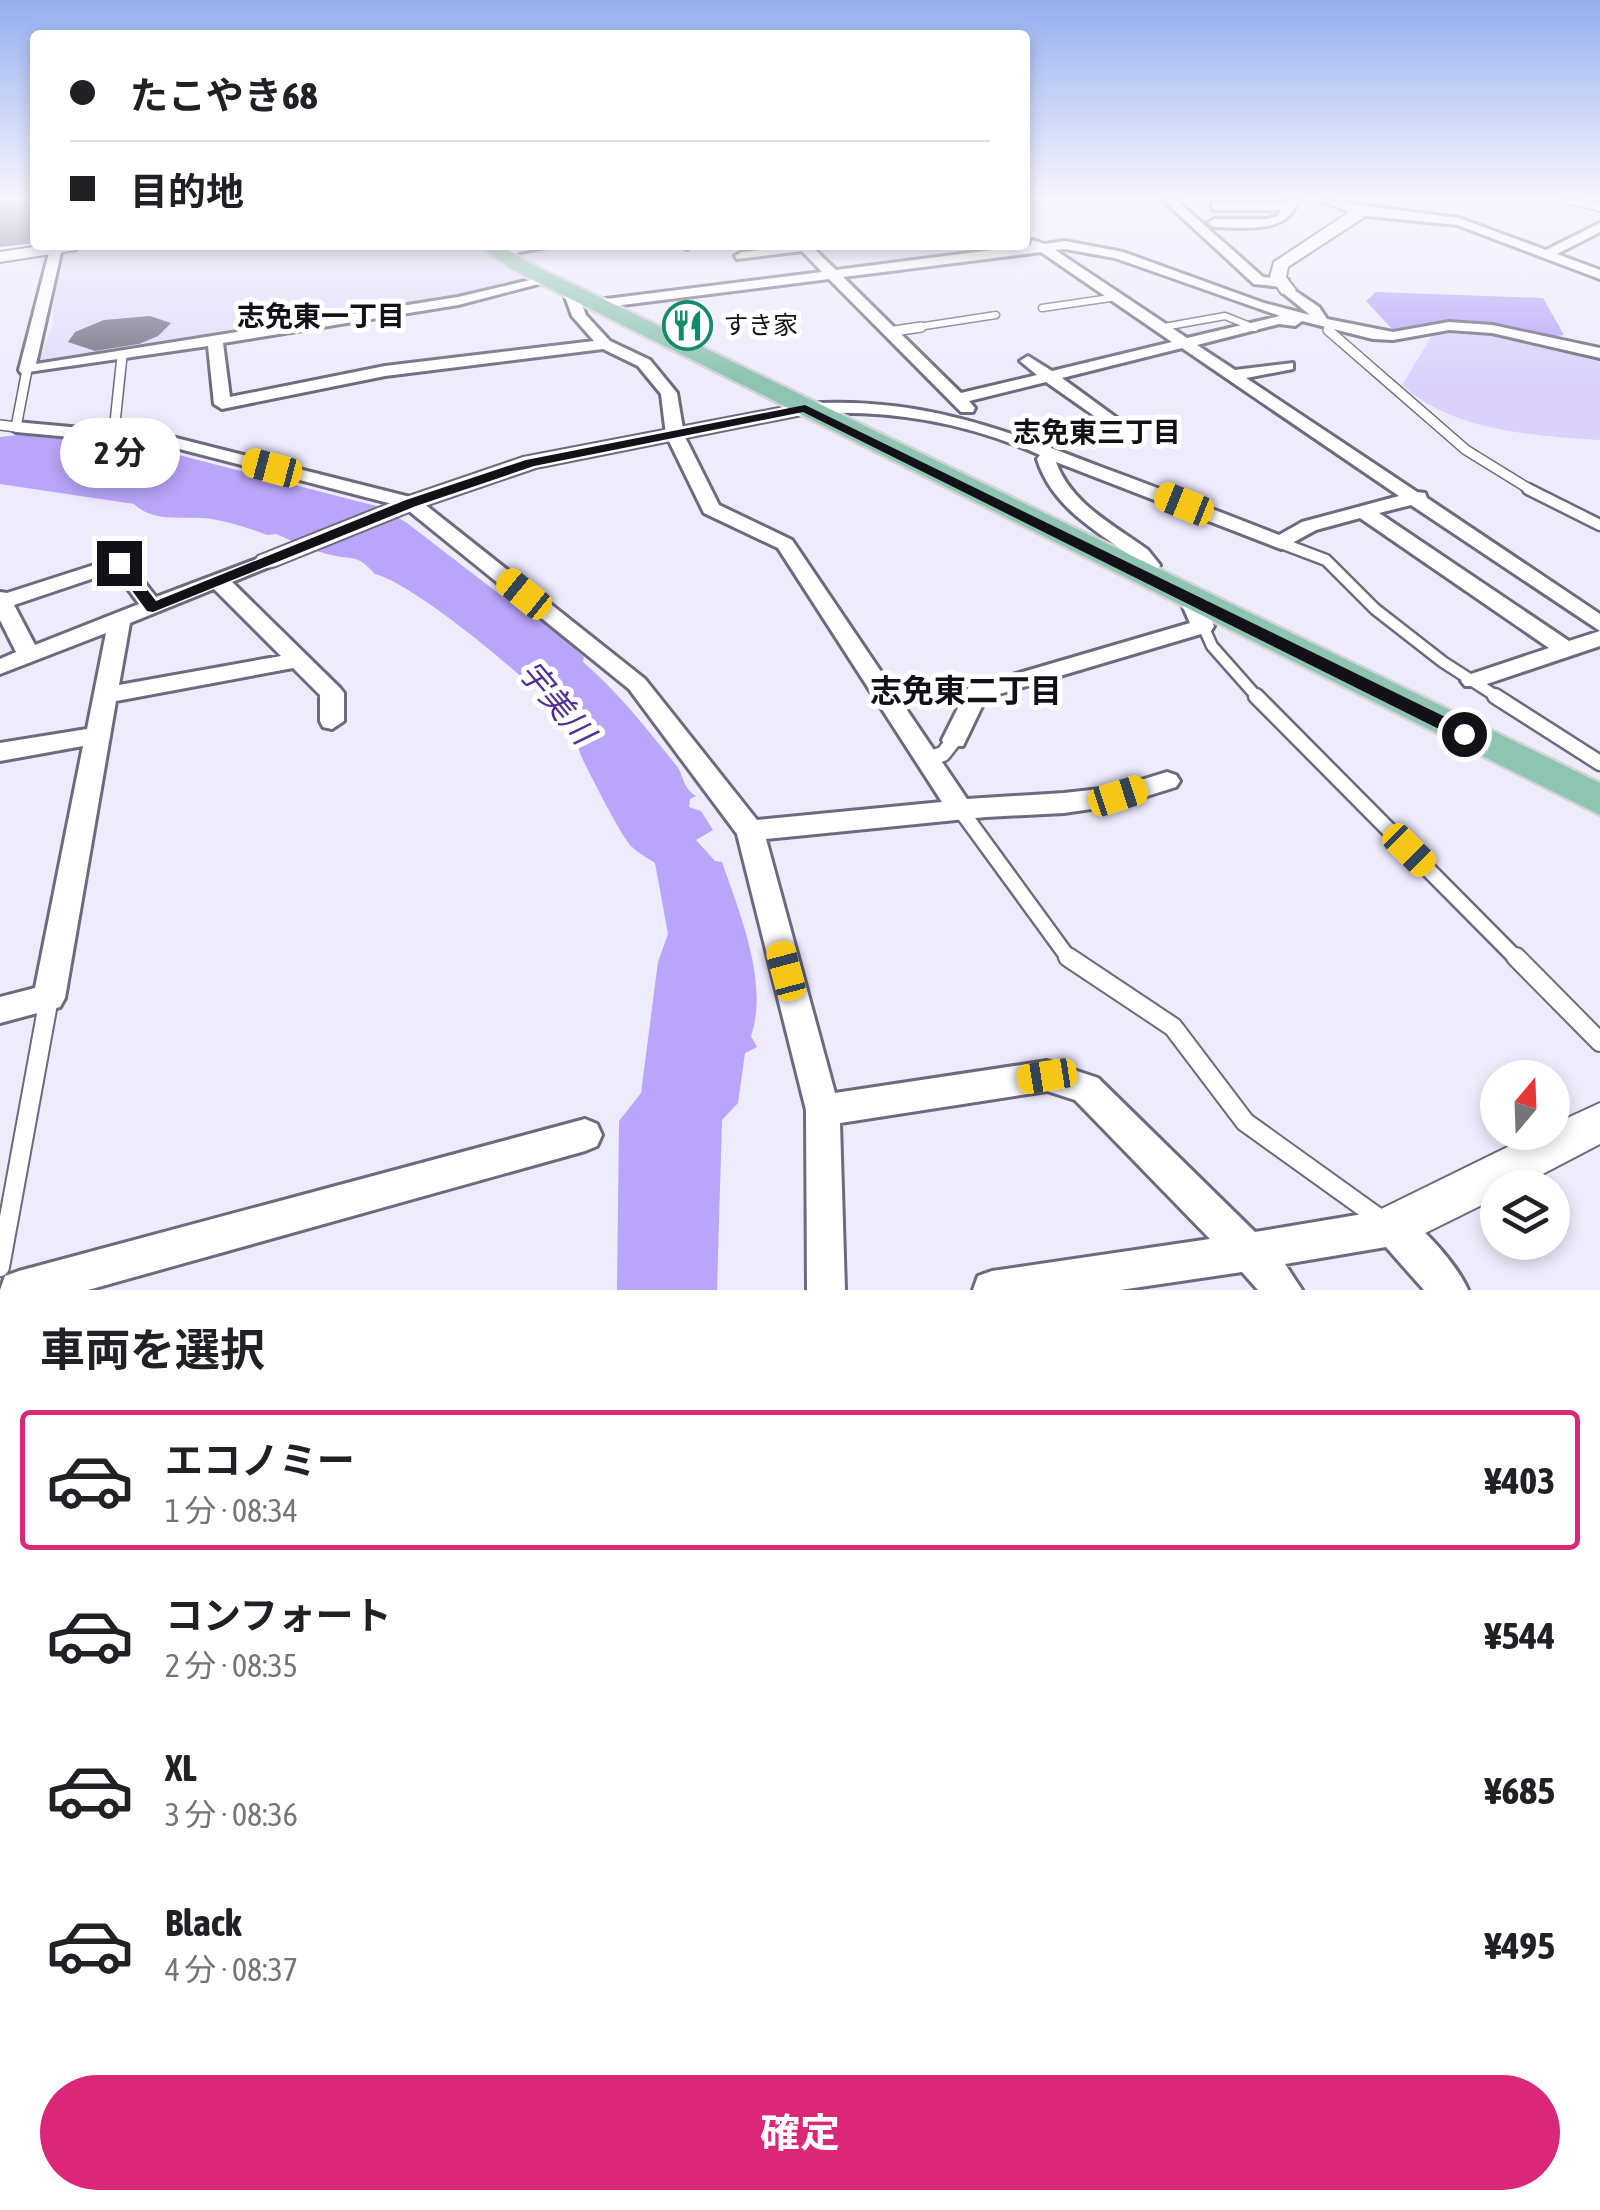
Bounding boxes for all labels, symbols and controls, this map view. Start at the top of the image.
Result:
text: たこやき68 [130,74,318,117]
text: 目的地 [130,170,244,213]
restaurant icon: すき家 [662,299,714,351]
district label: 志免東一丁目 [237,300,405,332]
place label: すき家 [723,311,798,339]
district label: 志免東三丁目 [1013,416,1181,448]
callout: 2 分 [59,418,179,488]
text: 2 分 [94,434,146,471]
car [239,446,305,490]
car [1151,479,1217,529]
route end [97,541,142,586]
car [491,563,557,625]
water label: 宇美川 [512,653,604,753]
district label: 志免東二丁目 [870,672,1062,709]
route start [1442,712,1487,757]
car [1085,772,1151,820]
car [1377,818,1441,882]
car [764,938,808,1004]
car [1015,1056,1079,1096]
north arrow [1480,1060,1570,1150]
map controls [1480,1060,1570,1260]
button: layers [1480,1170,1570,1260]
text: 車両を選択 [40,1324,265,1376]
icon: car [45,1435,135,1525]
text: エコノミー [165,1439,355,1482]
text: ¥403 [1485,1459,1555,1502]
text: 1 分 · 08:34 [165,1492,298,1529]
icon: car [45,1590,135,1680]
text: コンフォート [165,1594,392,1637]
text: ¥544 [1485,1614,1555,1657]
text: 2 分 · 08:35 [165,1647,298,1684]
icon: car [45,1745,135,1835]
text: XL [165,1746,197,1789]
text: ¥685 [1485,1769,1555,1812]
text: 3 分 · 08:36 [165,1796,298,1833]
icon: car [45,1900,135,1990]
text: Black [165,1901,242,1944]
text: ¥495 [1485,1924,1555,1967]
text: 4 分 · 08:37 [165,1951,298,1988]
button: 確定 [40,2075,1560,2190]

